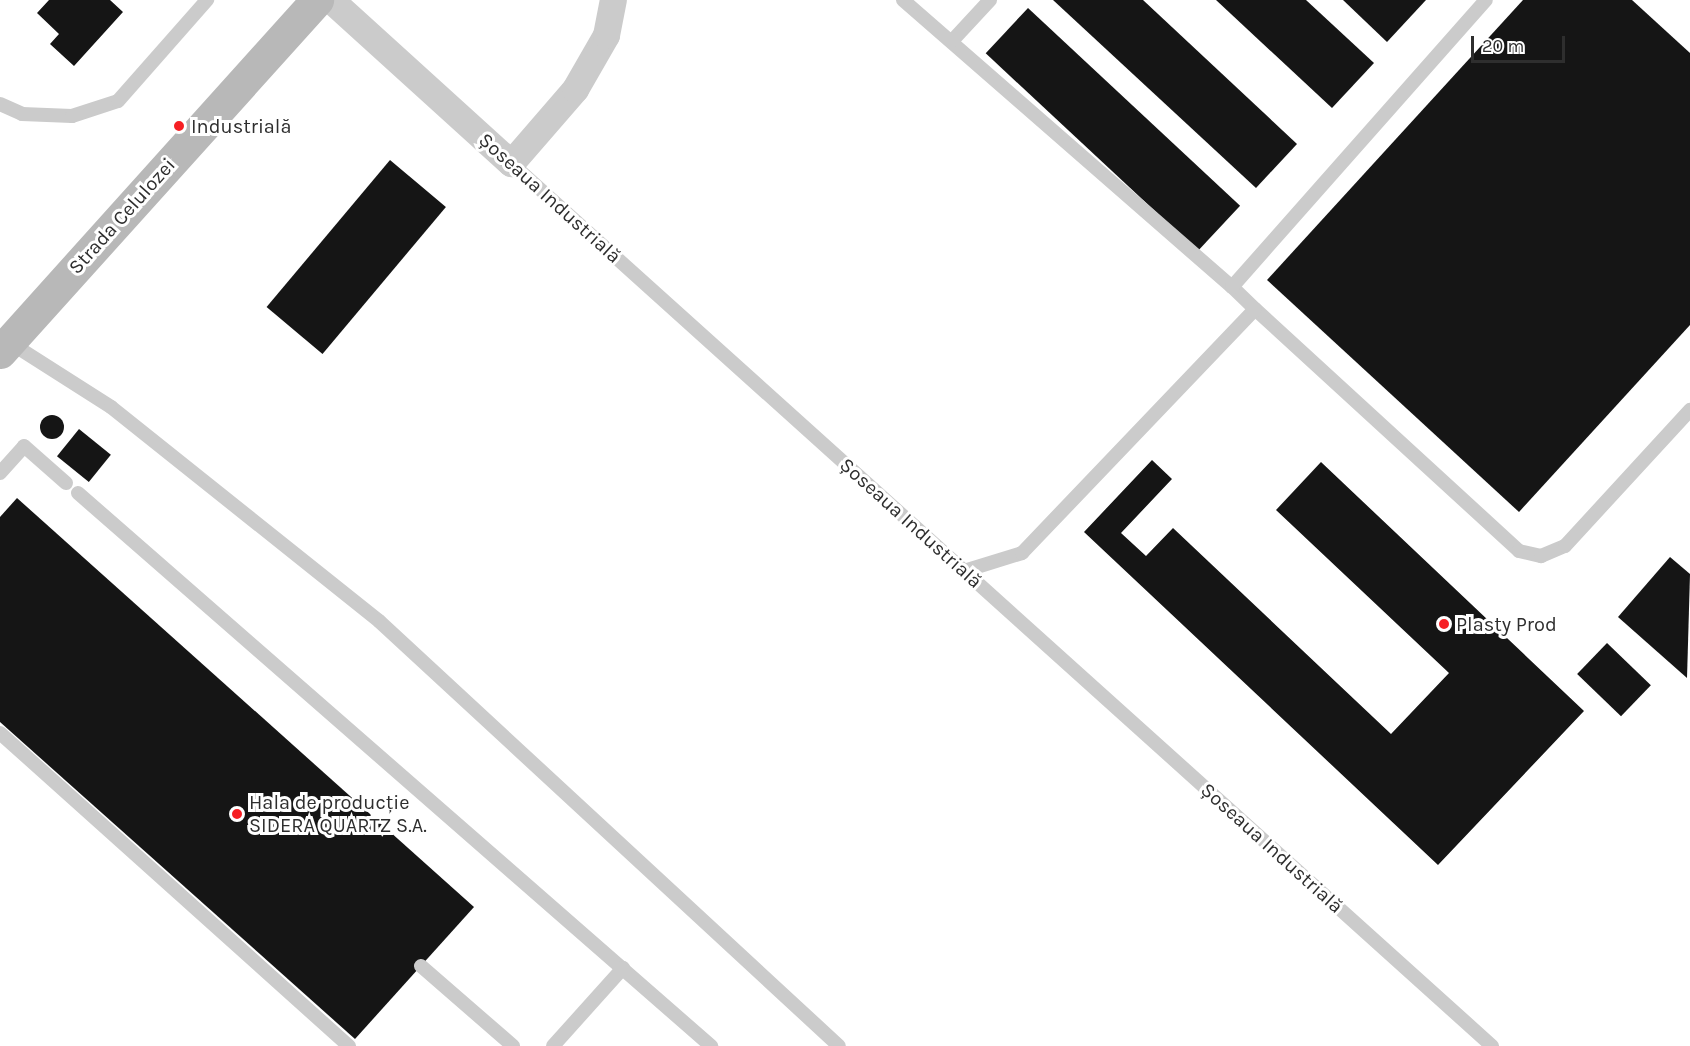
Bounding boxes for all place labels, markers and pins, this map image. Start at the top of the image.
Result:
place label: Industrială [191,114,291,138]
marker: Industrială [172,119,186,133]
place label: Plasty Prod [1456,612,1557,636]
marker: Plasty Prod [1437,617,1451,631]
place label: Hala de producție SIDERA QUARTZ S.A. [249,790,427,837]
marker: Hala de producție SIDERA QUARTZ S.A. [230,807,244,821]

